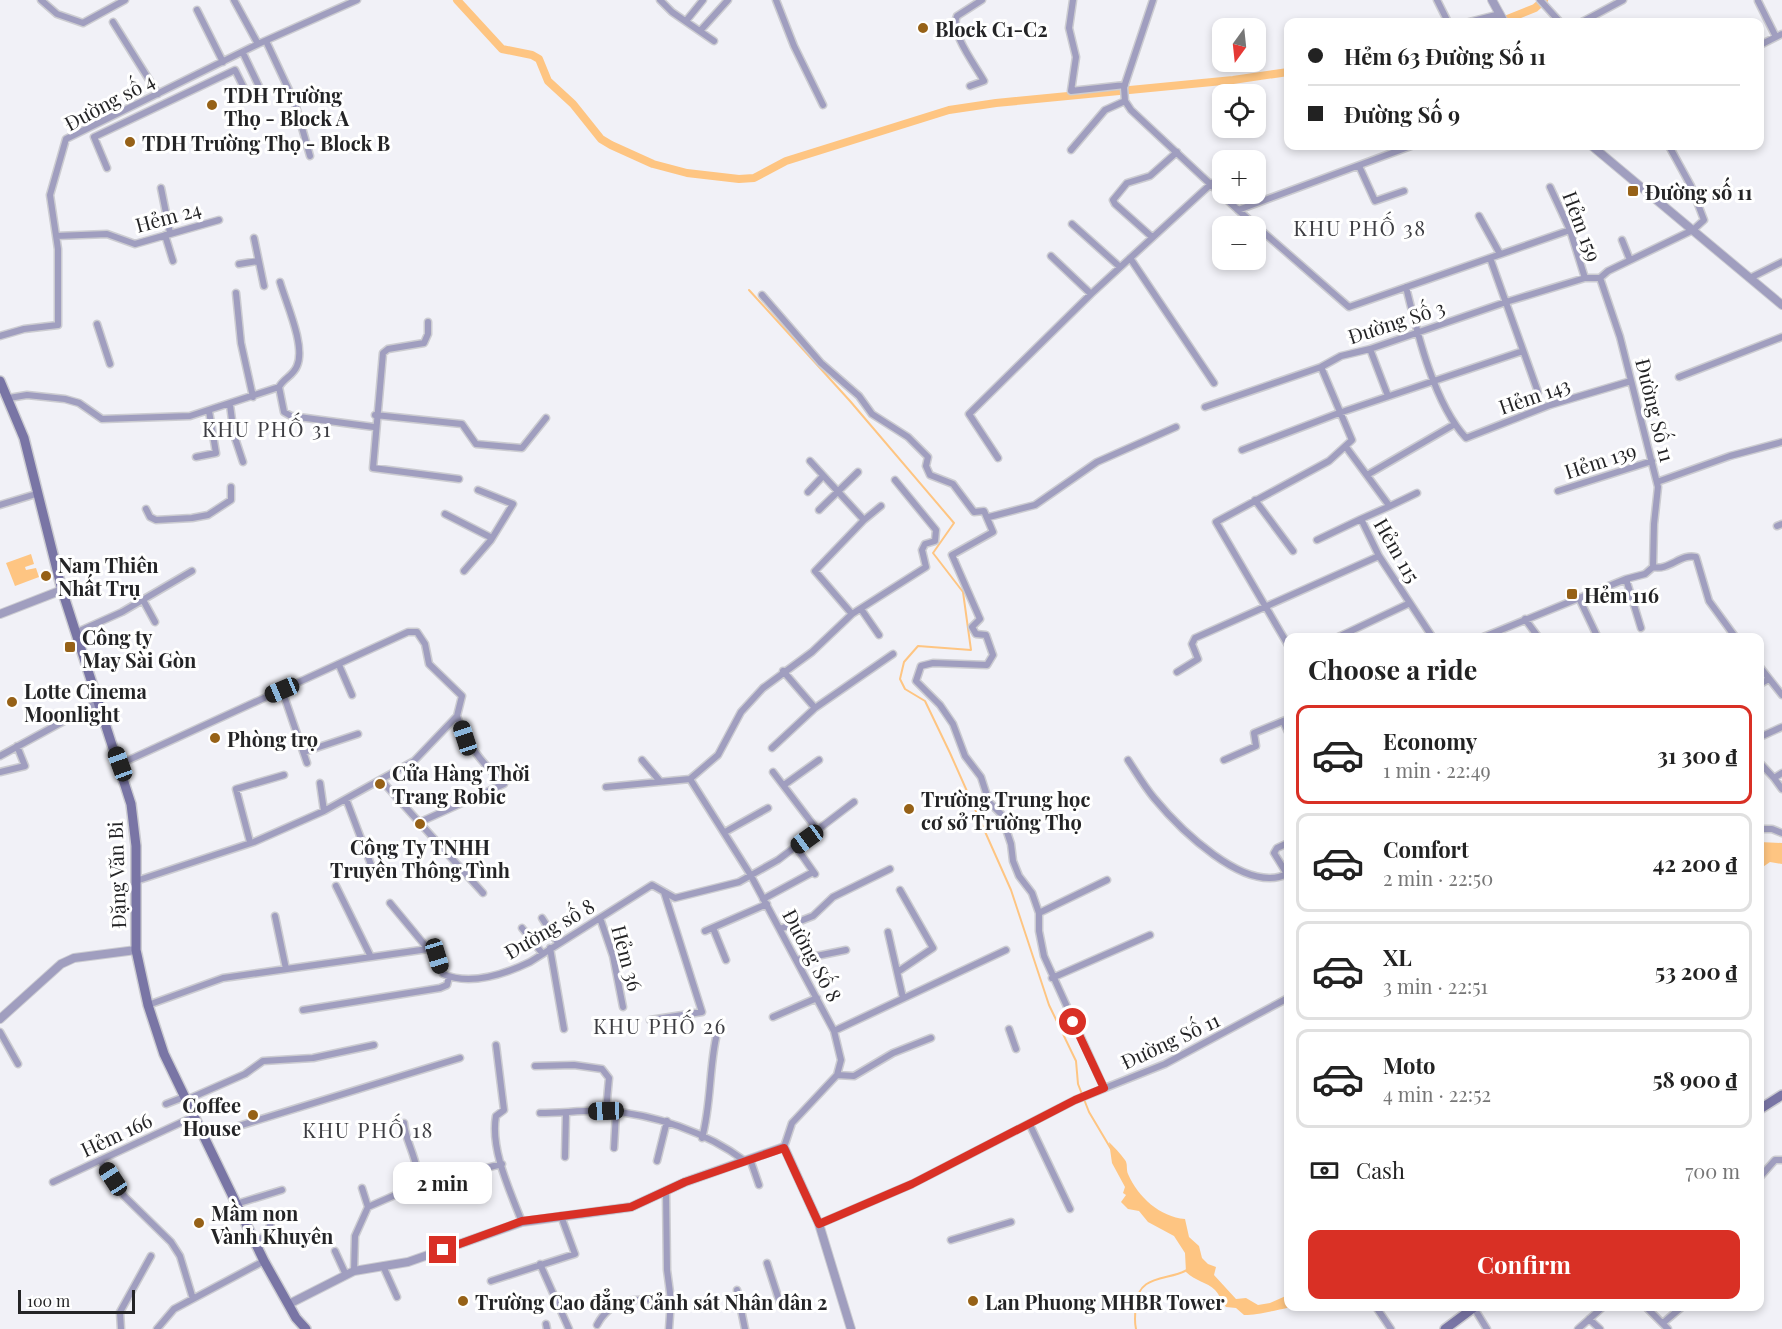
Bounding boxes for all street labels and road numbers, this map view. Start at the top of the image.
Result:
street label: Đường số 4 [59,65,159,136]
street label: Hẻm 159 [1557,187,1609,265]
street label: Hẻm 24 [132,194,204,238]
street label: Đường Số 3 [1344,292,1448,349]
street label: Đường Số 11 [1630,355,1683,465]
street label: Hẻm 143 [1495,370,1573,420]
street label: Hẻm 139 [1561,436,1639,484]
street label: Hẻm 115 [1369,513,1427,587]
street label: Đặng Văn Bi [101,821,131,929]
street label: Đường số 8 [499,891,599,965]
street label: Đường Số 8 [777,903,850,1006]
street label: Hẻm 36 [606,922,650,994]
street label: Đường Số 11 [1116,1004,1224,1075]
street label: Hẻm 166 [76,1106,156,1162]

